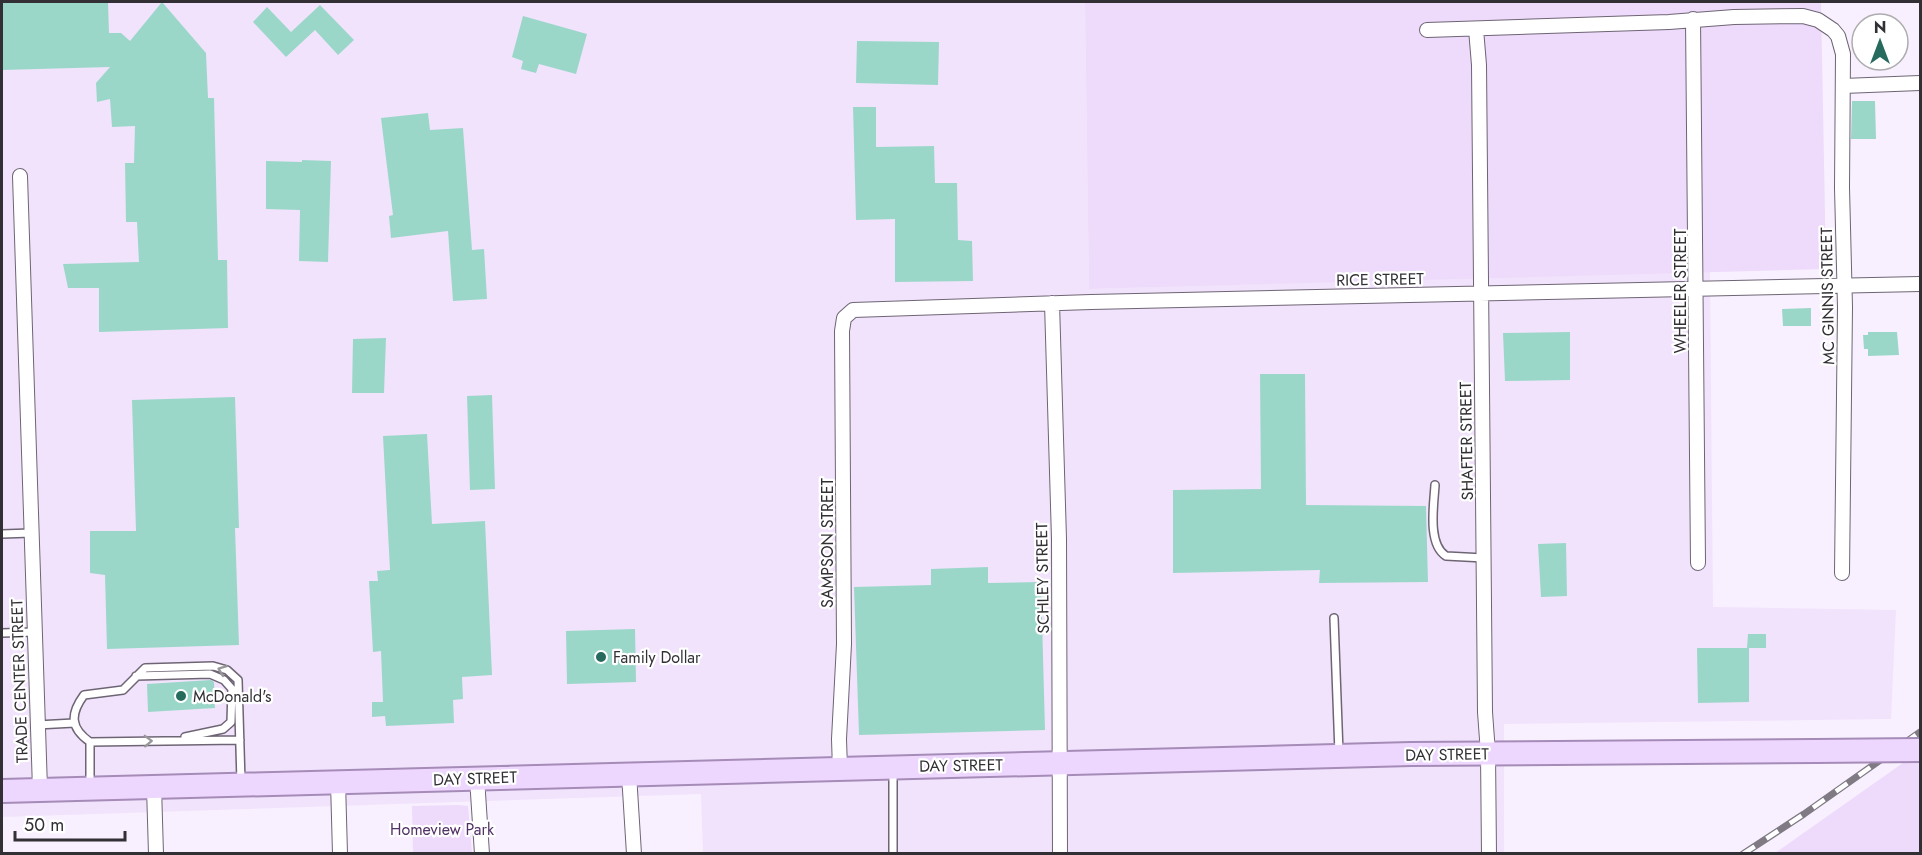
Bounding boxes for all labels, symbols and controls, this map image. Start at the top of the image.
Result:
north arrow [1850,12,1910,72]
text: N [1874,16,1886,39]
street label: MC GINNIS STREET [1815,226,1840,365]
street label: WHEELER STREET [1669,228,1692,353]
street label: RICE STREET [1336,267,1425,292]
street label: SHAFTER STREET [1454,381,1479,500]
street label: SAMPSON STREET [816,478,839,608]
street label: SCHLEY STREET [1030,522,1055,634]
street label: TRADE CENTER STREET [5,598,34,763]
place label: Family Dollar [613,646,701,669]
marker: Family Dollar [594,650,608,664]
one-way arrow [217,665,228,677]
place label: McDonald's [193,685,272,708]
marker: McDonald's [174,689,188,703]
one-way arrow [144,734,153,747]
street label: DAY STREET [1405,742,1490,767]
street label: DAY STREET [919,753,1004,778]
street label: DAY STREET [433,766,518,791]
scale bar [15,804,124,842]
text: 50 m [24,812,64,838]
park label: Homeview Park [390,818,495,841]

